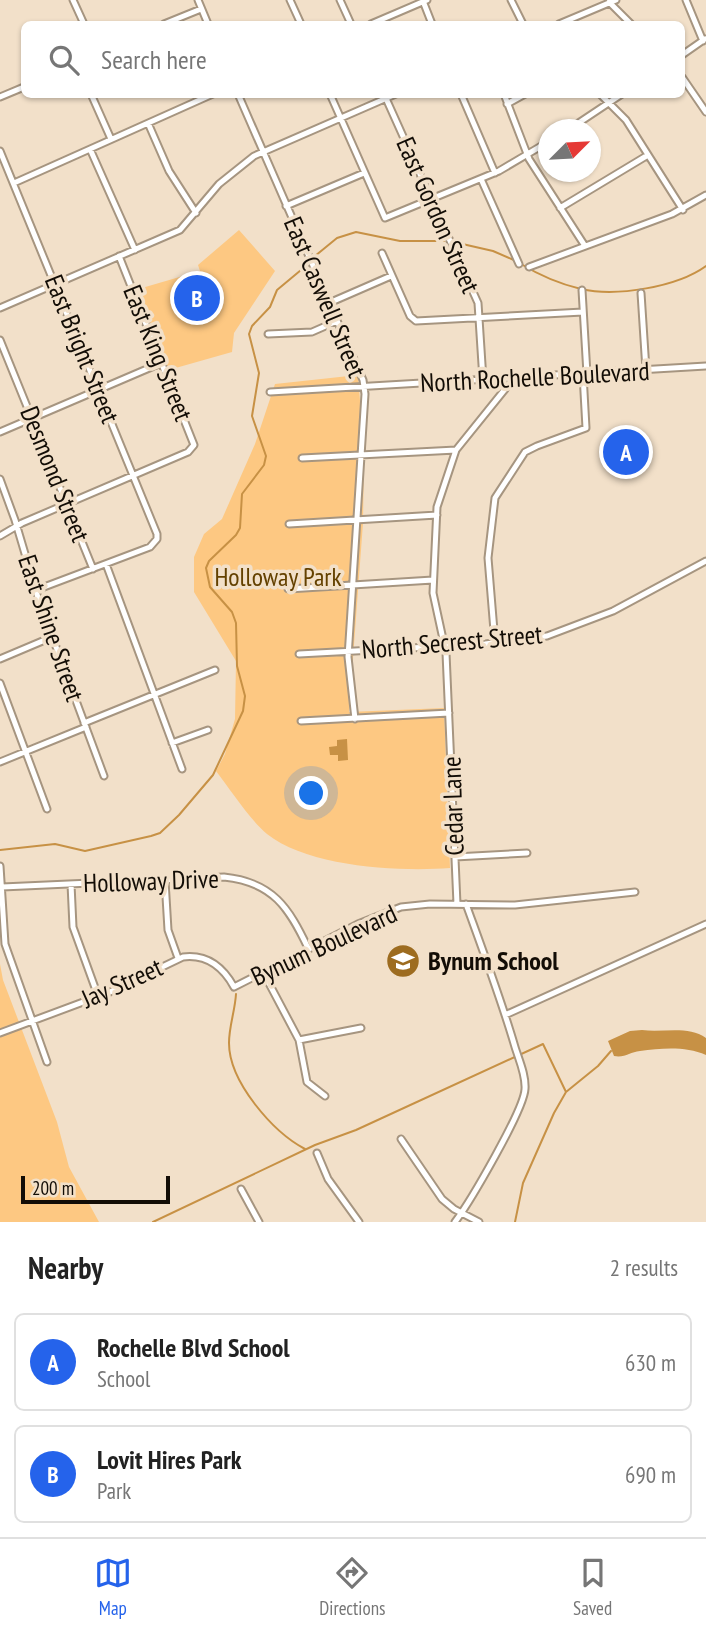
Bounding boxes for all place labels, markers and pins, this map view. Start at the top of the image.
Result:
pin: B [174,272,220,324]
pin: A [603,426,649,478]
school or university icon: Bynum School [384,942,422,980]
place label: Bynum School [428,944,559,977]

